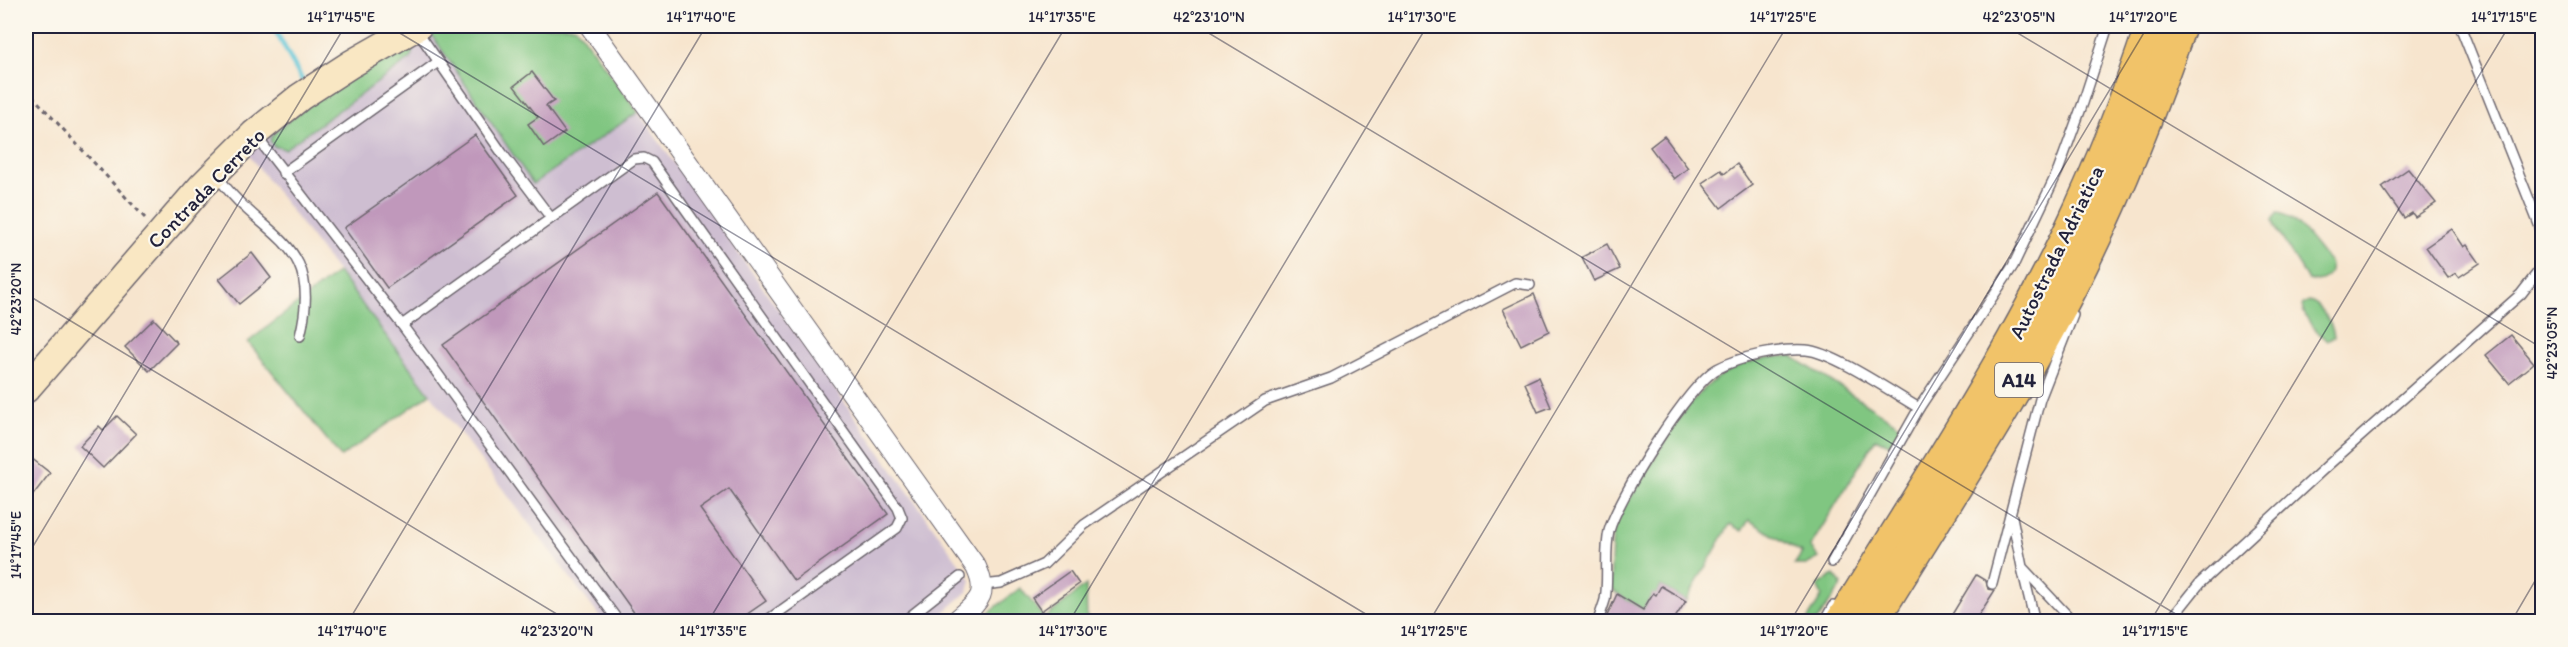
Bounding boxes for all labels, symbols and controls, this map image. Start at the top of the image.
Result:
text: 14°17'45"E [307,8,375,26]
text: 14°17'40"E [666,8,736,26]
text: 14°17'35"E [1028,8,1096,26]
text: 42°23'10"N [1173,8,1245,26]
text: 14°17'30"E [1388,8,1456,26]
text: 14°17'25"E [1749,8,1817,26]
text: 42°23'05"N [1983,8,2055,26]
text: 14°17'20"E [2109,8,2177,26]
text: 14°17'15"E [2471,8,2537,26]
street label: Contrada Cerreto [142,122,270,254]
street label: Autostrada Adriatica [2003,161,2109,343]
text: 42°23'20"N [7,263,25,335]
text: 42°23'05"N [2543,307,2561,379]
road number: A14 [1995,363,2043,397]
text: 14°17'45"E [7,511,25,579]
text: 14°17'40"E [317,622,387,640]
text: 42°23'20"N [521,622,593,640]
text: 14°17'35"E [679,622,747,640]
text: 14°17'30"E [1039,622,1107,640]
text: 14°17'25"E [1400,622,1468,640]
text: 14°17'20"E [1760,622,1828,640]
text: 14°17'15"E [2122,622,2188,640]

